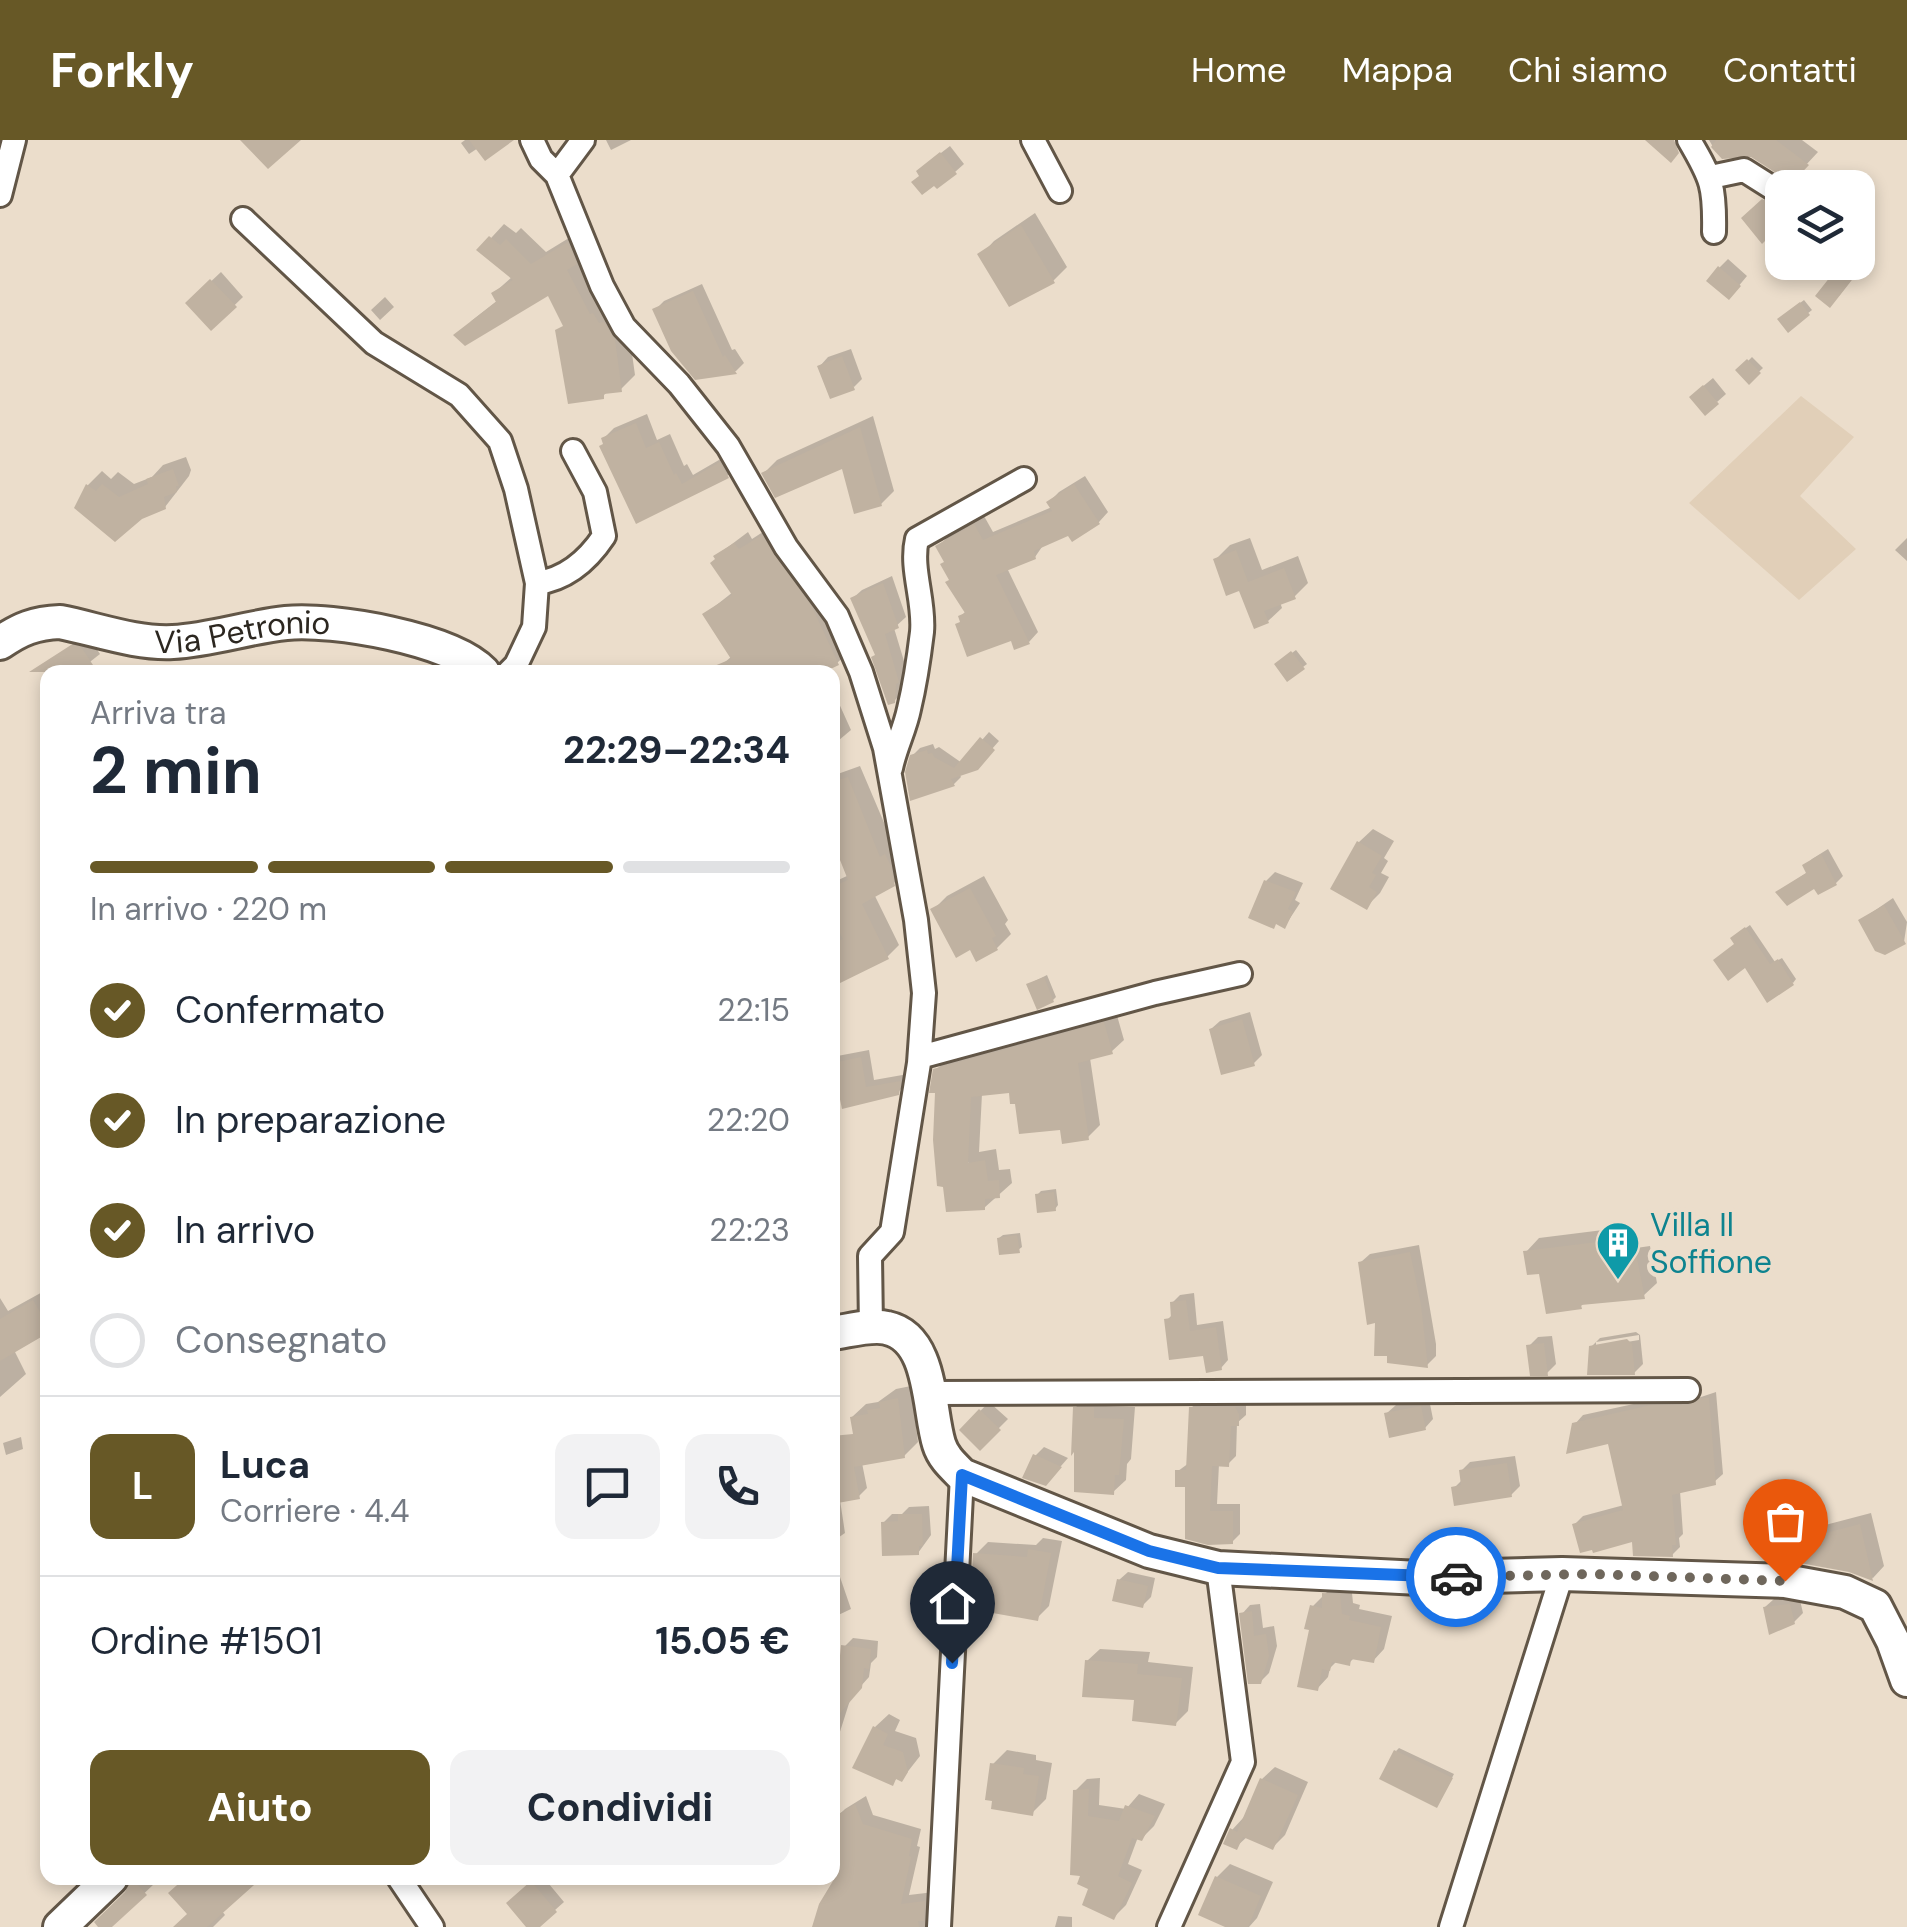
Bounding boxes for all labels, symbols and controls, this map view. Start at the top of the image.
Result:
text: Forkly [50,39,194,102]
text: Home [1191,47,1287,93]
text: Mappa [1342,47,1453,93]
text: Chi siamo [1508,47,1668,93]
text: Contatti [1723,47,1857,93]
map controls [1765,170,1875,280]
button: layers [1765,170,1875,280]
street label: Via Petronio [154,601,332,663]
text: Arriva tra [90,692,226,734]
text: 22:29–22:34 [563,725,790,775]
text: 2 min [90,729,262,813]
text: In arrivo · 220 m [90,888,327,930]
icon: check [90,983,145,1038]
text: Confermato [175,985,385,1035]
text: 22:15 [717,989,790,1031]
icon: check [90,1093,145,1148]
text: In preparazione [175,1095,446,1145]
text: 22:20 [707,1099,790,1141]
icon: check [90,1203,145,1258]
place label: Villa Il Soffione [1650,1204,1772,1283]
text: In arrivo [175,1205,315,1255]
text: 22:23 [709,1209,790,1251]
building icon: Villa Il Soffione [1595,1220,1641,1281]
text: Consegnato [175,1315,387,1365]
button: chat [555,1434,660,1539]
button: phone [685,1434,790,1539]
text: Luca [220,1440,310,1490]
text: L [132,1461,153,1511]
pin [1743,1479,1828,1582]
text: Corriere · 4.4 [220,1490,409,1532]
icon: bag [1758,1494,1813,1549]
courier [1406,1527,1506,1627]
icon: car [1429,1550,1484,1605]
pin [910,1561,995,1664]
icon: home [925,1576,980,1631]
text: Ordine #1501 [90,1616,323,1666]
text: 15.05 € [655,1616,790,1666]
button: Aiuto [90,1750,430,1865]
button: Condividi [450,1750,790,1865]

